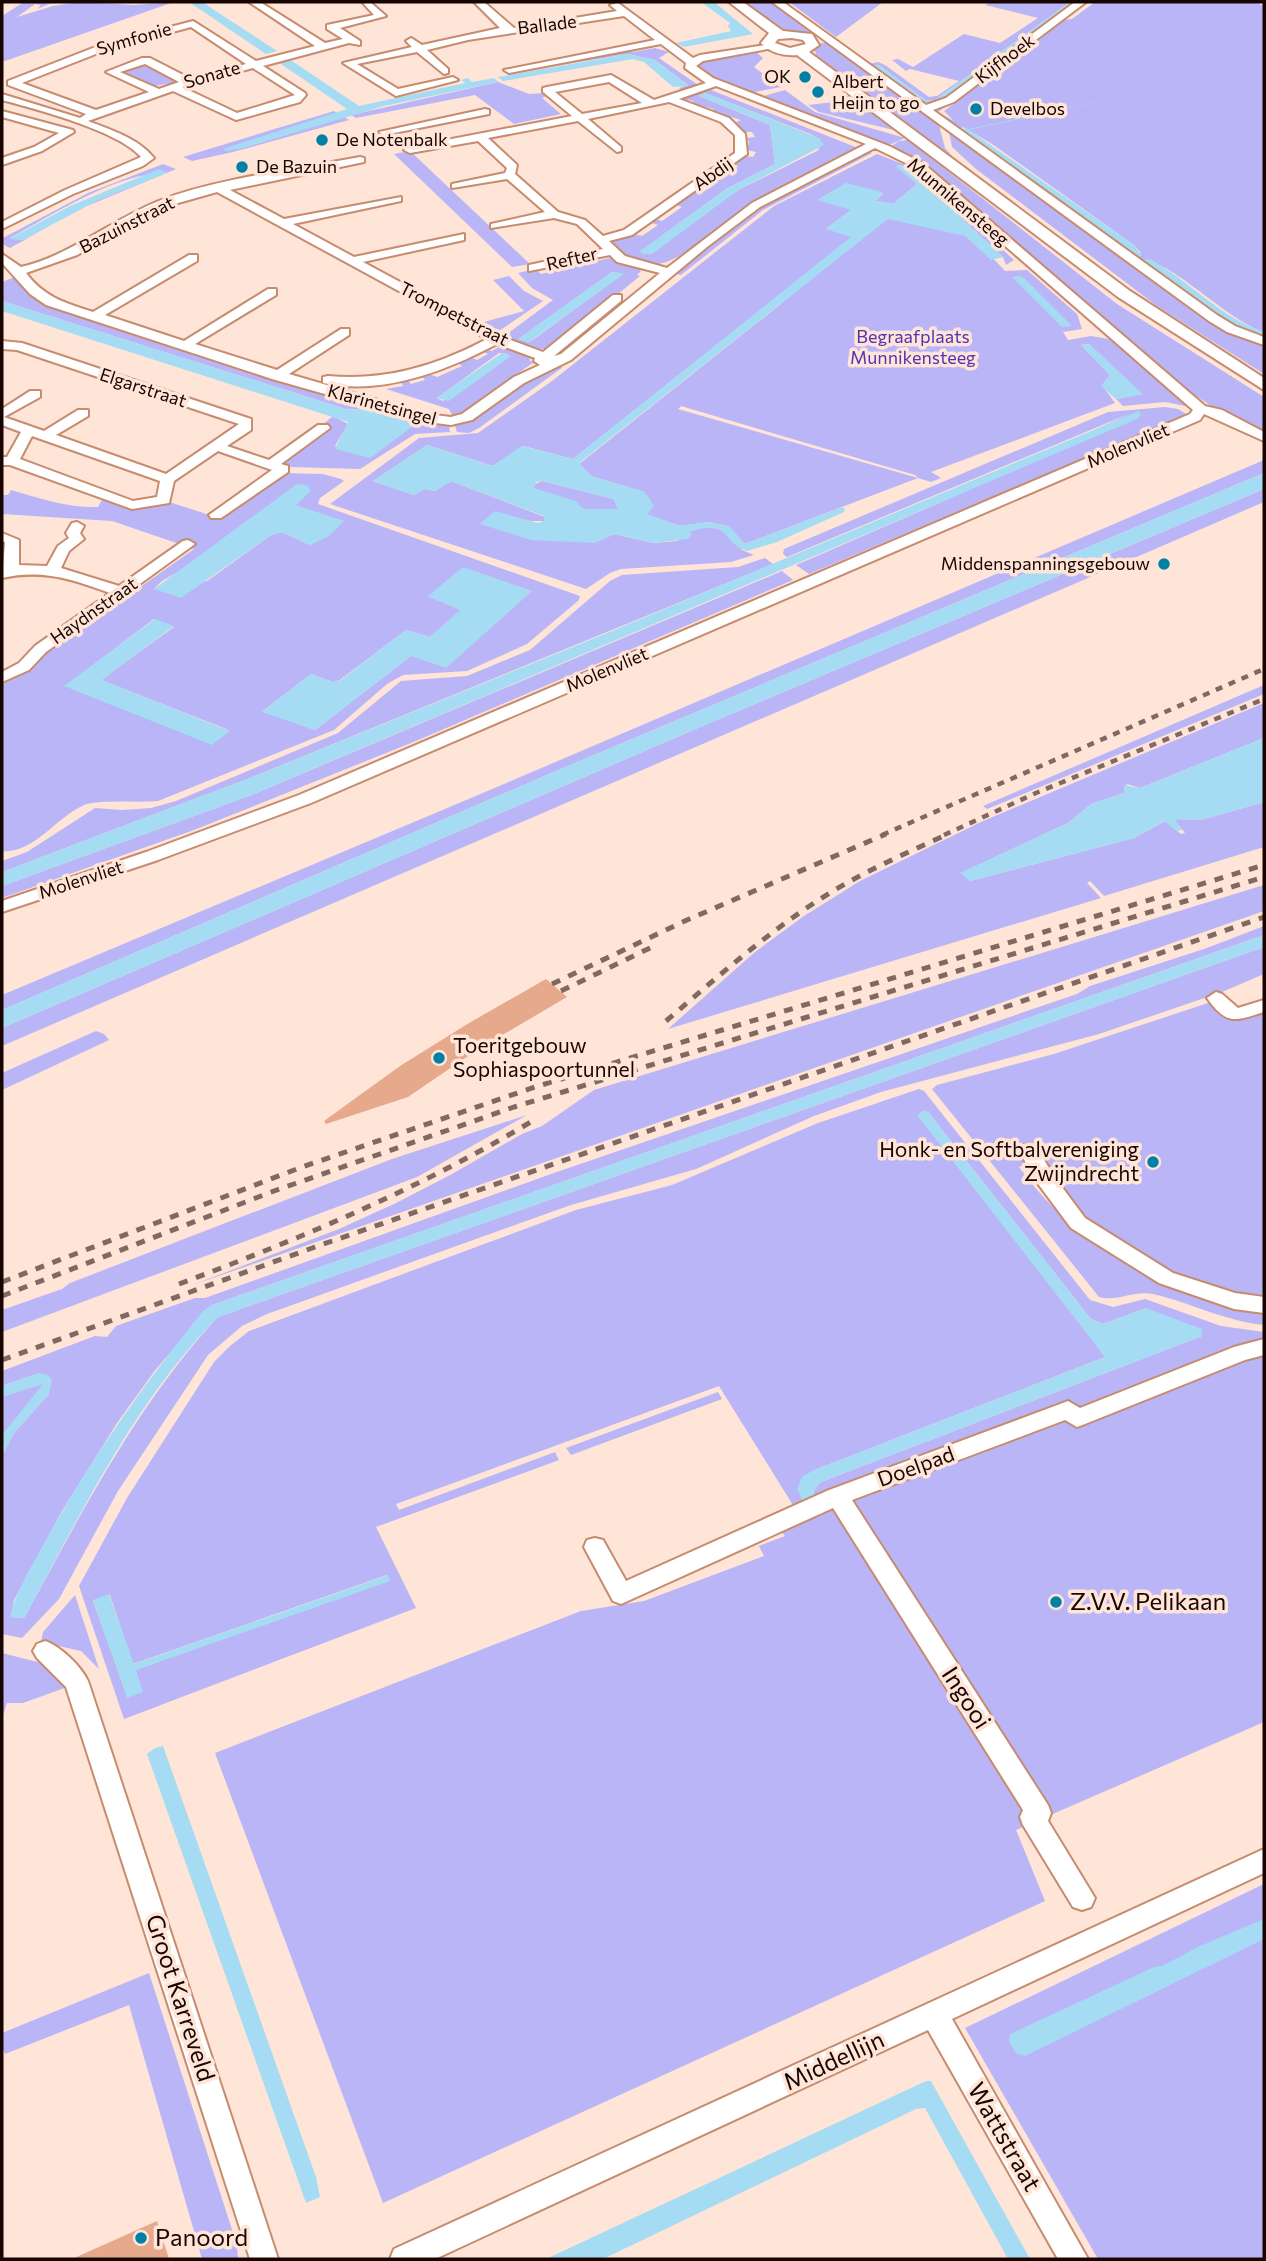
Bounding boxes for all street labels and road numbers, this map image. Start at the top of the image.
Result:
street label: Ballade [516,9,578,39]
street label: Symfonie [94,17,174,59]
street label: Kijfhoek [970,29,1039,88]
street label: Sonate [181,55,243,93]
street label: Abdij [689,152,736,194]
street label: Munnikensteeg [903,152,1014,250]
street label: Bazuinstraat [75,191,178,257]
street label: Refter [544,241,600,275]
street label: Trompetstraat [396,276,513,350]
street label: Elgarstraat [97,363,189,411]
street label: Klarinetsingel [325,379,439,429]
street label: Molenvliet [1083,418,1172,472]
street label: Haydnstraat [46,572,141,648]
street label: Molenvliet [562,642,651,696]
street label: Molenvliet [36,855,126,903]
street label: Doelpad [874,1440,957,1491]
street label: Ingooi [937,1661,998,1734]
street label: Groot Karreveld [141,1910,222,2085]
street label: Middellijn [778,2024,888,2096]
street label: Wattstraat [963,2077,1048,2196]

